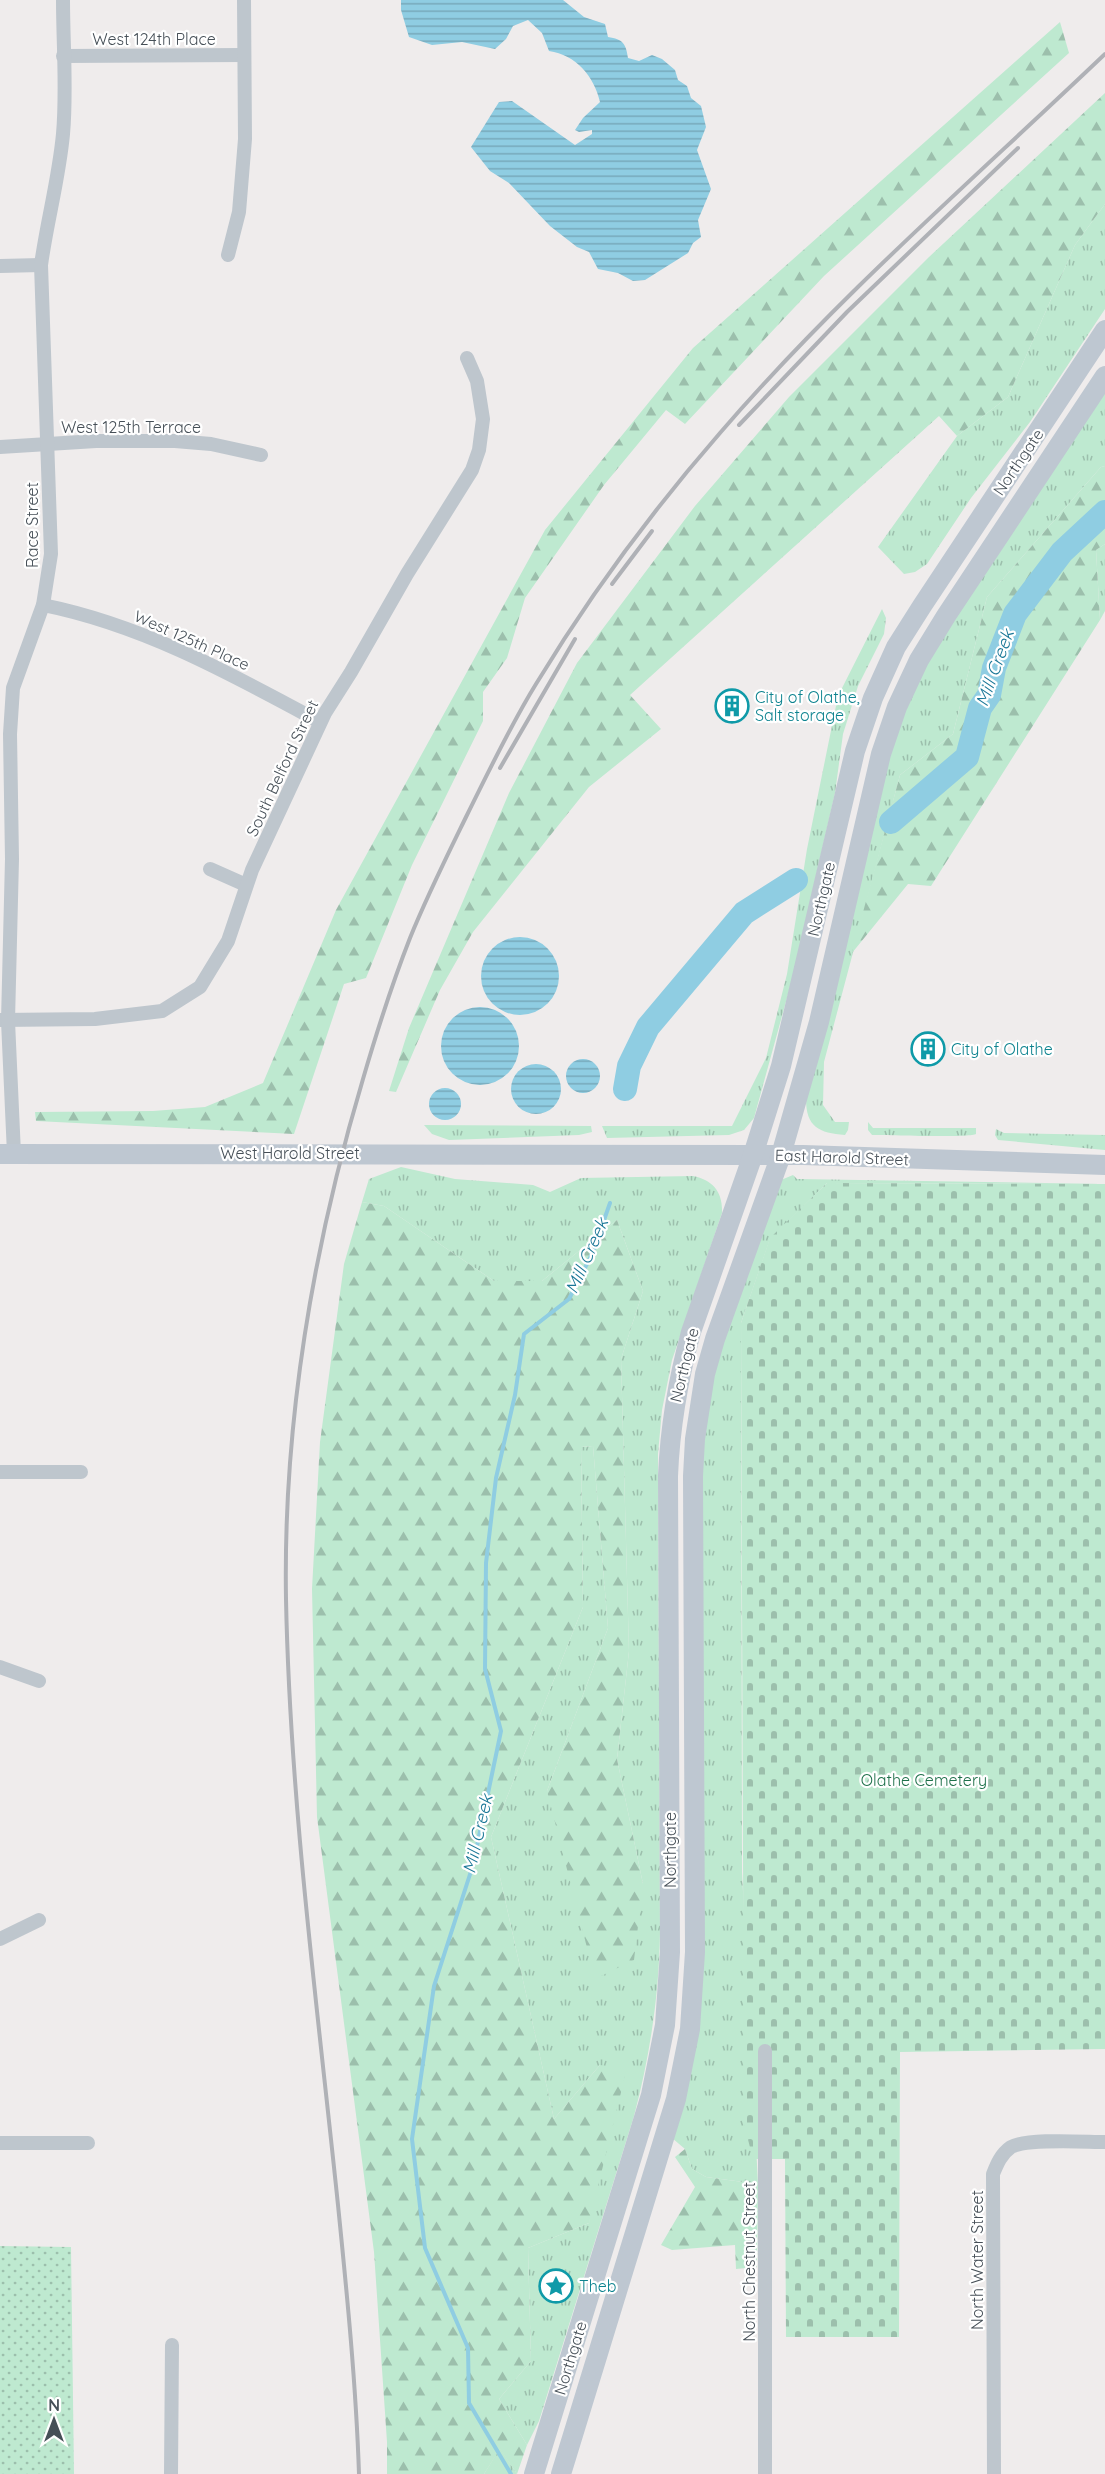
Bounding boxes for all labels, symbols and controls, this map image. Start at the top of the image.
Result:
street label: West 124th Place [92,29,216,49]
street label: West 125th Terrace [61,417,201,437]
street label: Northgate [988,425,1048,499]
street label: Race Street [22,482,42,568]
street label: West 125th Place [131,606,253,674]
water label: Mill Creek [970,625,1020,709]
place label: City of Olathe, Salt storage [755,687,860,725]
building icon: City of Olathe, Salt storage [714,688,750,724]
street label: South Belford Street [242,697,322,839]
street label: Northgate [803,860,839,938]
building icon: City of Olathe [910,1031,946,1067]
place label: City of Olathe [951,1039,1053,1059]
street label: West Harold Street [220,1143,360,1163]
street label: East Harold Street [775,1145,909,1169]
water label: Mill Creek [560,1213,614,1297]
street label: Northgate [665,1326,703,1404]
park label: Olathe Cemetery [861,1770,987,1790]
water label: Mill Creek [457,1791,498,1876]
street label: Northgate [660,1812,680,1888]
street label: North Chestnut Street [739,2182,759,2342]
street label: North Water Street [967,2190,987,2330]
place icon: Theb [538,2268,574,2304]
place label: Theb [579,2276,617,2296]
street label: Northgate [549,2319,591,2397]
north arrow [24,2390,84,2450]
text: N [48,2395,60,2415]

